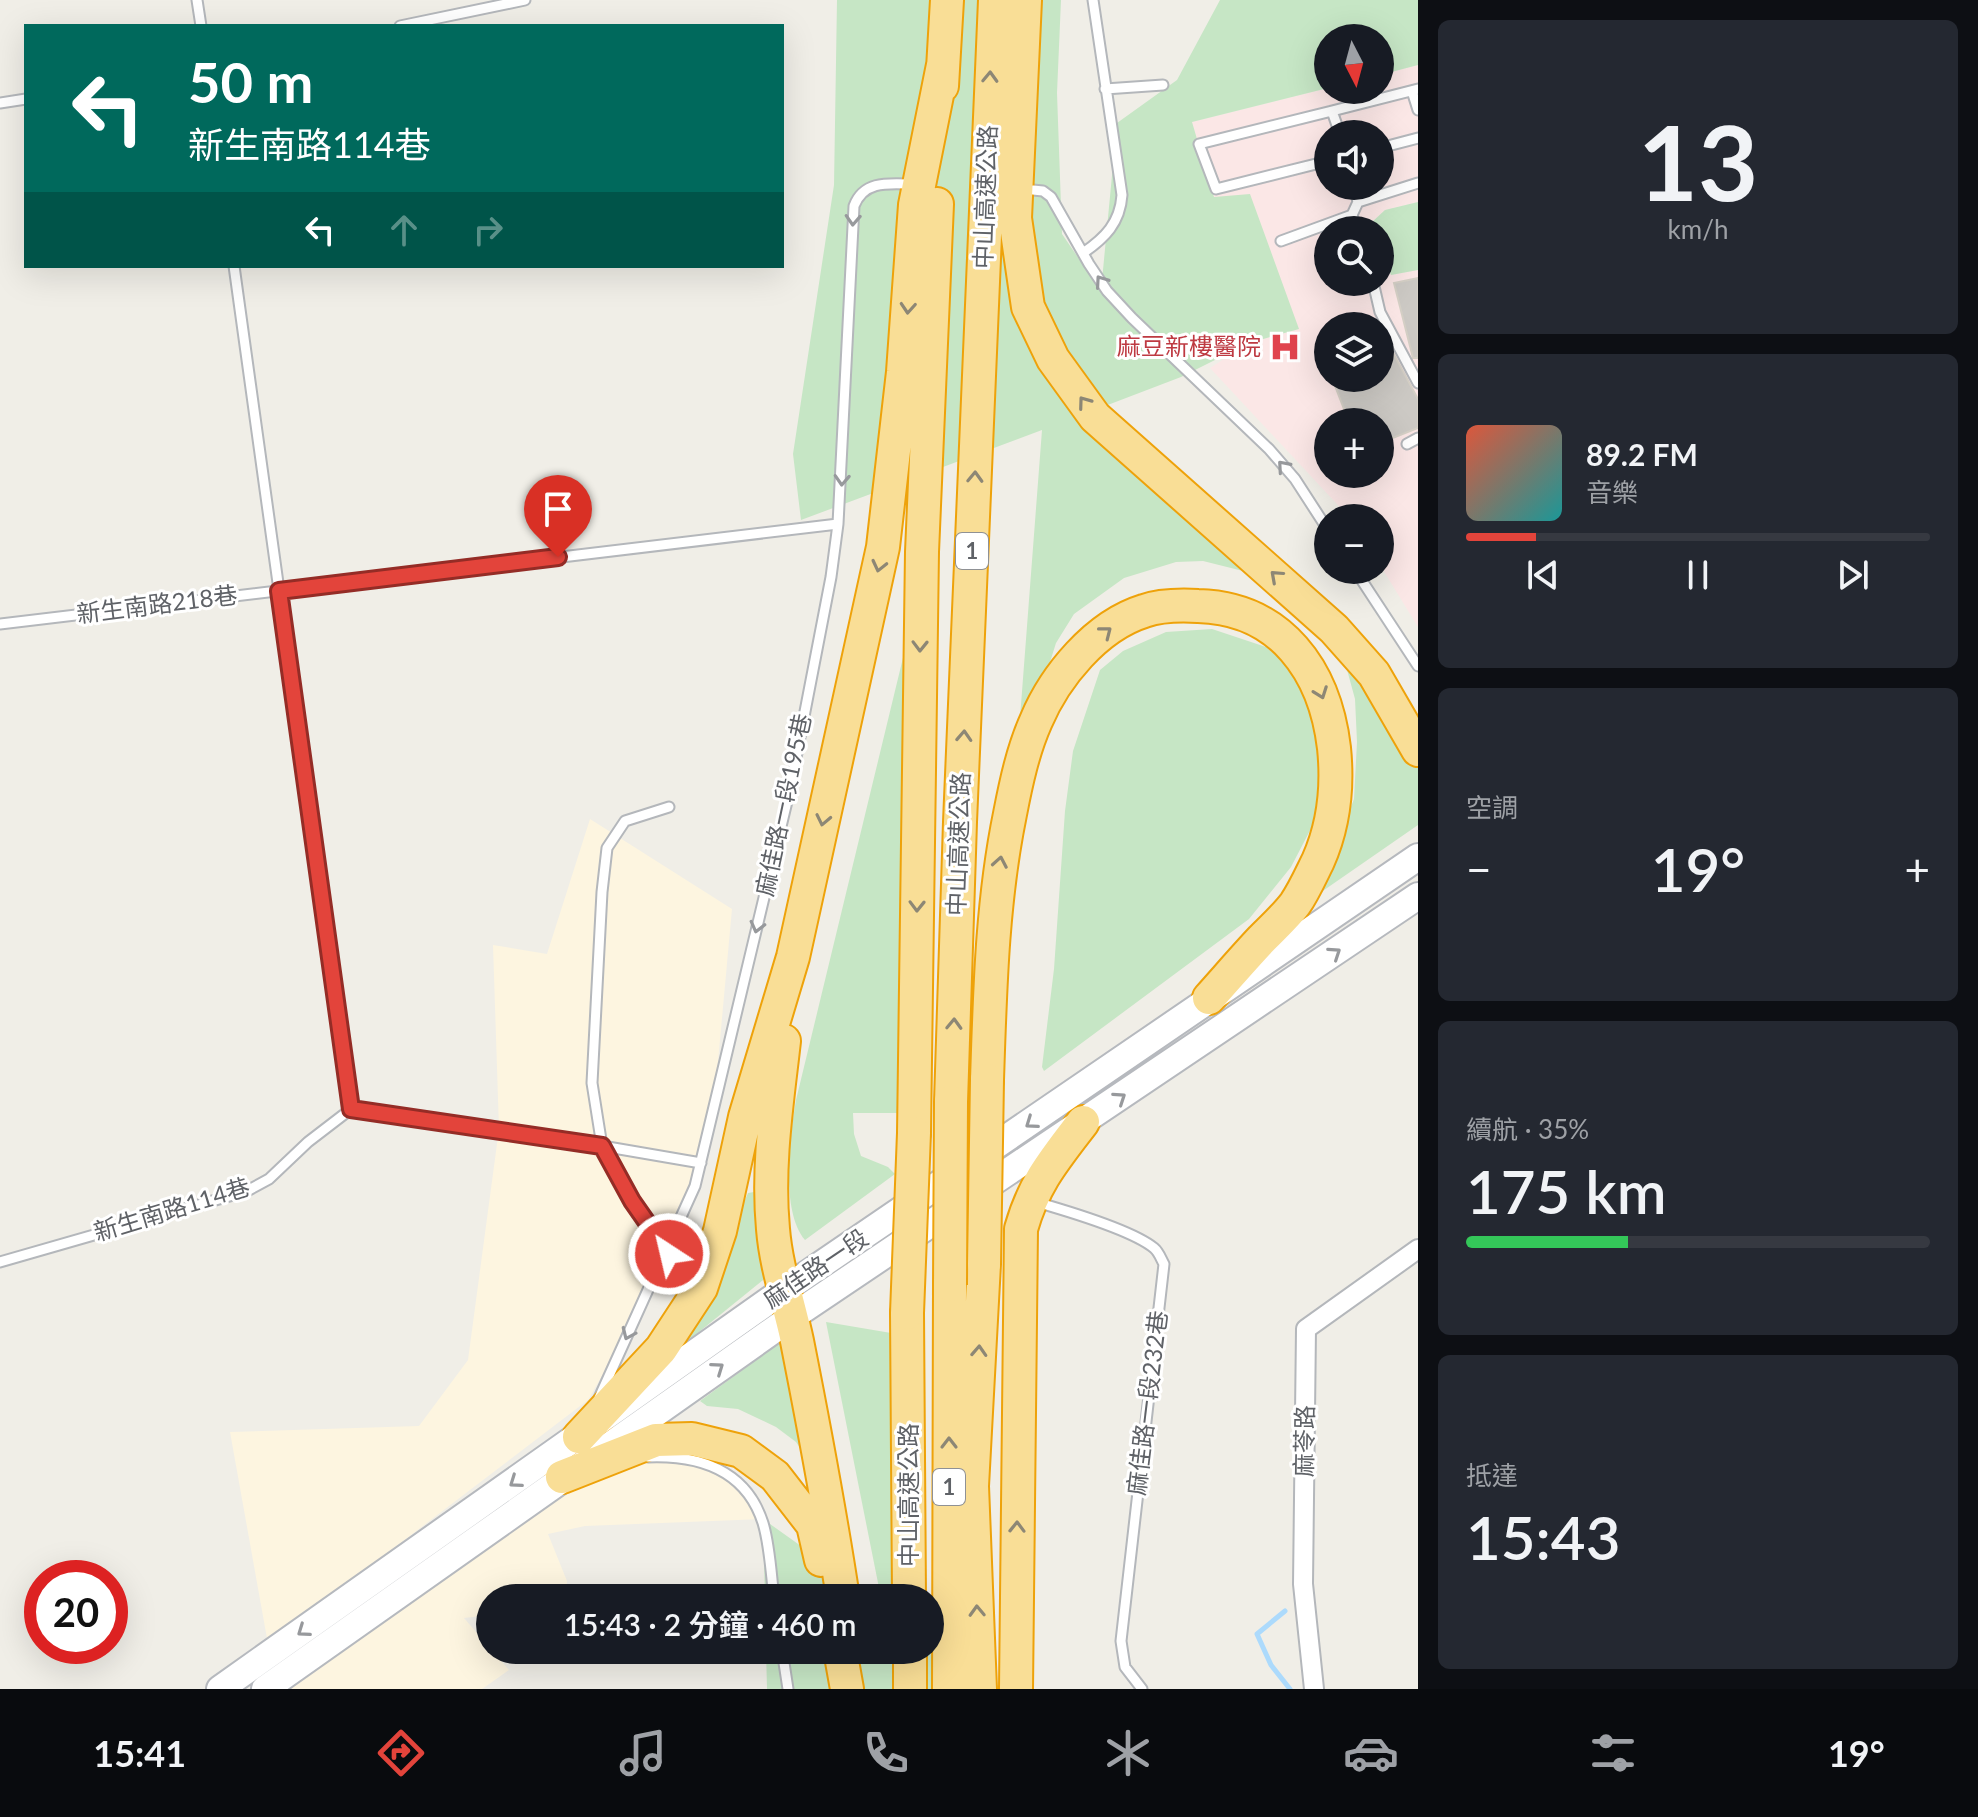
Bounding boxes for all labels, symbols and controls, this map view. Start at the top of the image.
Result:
north arrow [1314,24,1394,104]
map controls [1314,24,1394,584]
text: 50 m [188,48,313,115]
icon: left [56,56,160,160]
one-way arrow [982,70,999,83]
text: 13 [1638,98,1758,223]
button: sound [1314,120,1394,200]
text: 新生南路114巷 [188,122,431,166]
street label: 中山高速公路 [967,124,1002,269]
icon: left [298,208,342,252]
icon: ahead [382,208,426,252]
icon: right [466,208,510,252]
text: km/h [1668,213,1728,245]
one-way arrow [845,214,862,227]
button: search [1314,216,1394,296]
one-way arrow [1096,276,1110,290]
one-way arrow [900,302,917,315]
button: layers [1314,312,1394,392]
hospital icon: 麻豆新樓醫院 [1268,330,1302,364]
place label: 麻豆新樓醫院 [1117,331,1261,360]
one-way arrow [1079,397,1094,411]
button: + [1314,408,1394,488]
text: 89.2 FM [1586,436,1698,472]
one-way arrow [1279,460,1293,475]
one-way arrow [966,470,983,483]
one-way arrow [833,474,850,487]
pin [524,475,592,557]
text: 音樂 [1586,476,1638,508]
icon: arrive [536,487,580,531]
button: − [1314,504,1394,584]
road number: 1 [956,533,988,569]
icon: previous [1521,553,1565,597]
icon: pause [1676,553,1720,597]
icon: next [1831,553,1875,597]
one-way arrow [871,559,888,572]
one-way arrow [1271,572,1286,586]
street label: 新生南路218巷 [75,579,239,628]
one-way arrow [1097,628,1112,642]
one-way arrow [912,640,929,653]
one-way arrow [1311,685,1328,699]
street label: 麻佳路一段195巷 [749,711,816,899]
one-way arrow [955,729,972,742]
street label: 中山高速公路 [940,771,975,916]
text: 空調 [1466,791,1518,823]
one-way arrow [815,813,832,826]
text: 19° [1651,833,1745,905]
text: − [1466,843,1492,895]
text: + [1904,843,1930,895]
one-way arrow [991,855,1008,869]
one-way arrow [909,900,926,913]
one-way arrow [749,920,766,934]
one-way arrow [1327,948,1341,963]
one-way arrow [945,1017,962,1030]
one-way arrow [1111,1092,1125,1107]
one-way arrow [1025,1113,1039,1128]
text: 續航 · 35% [1466,1113,1589,1145]
text: 175 km [1466,1155,1667,1227]
street label: 新生南路114巷 [90,1171,253,1246]
position arrow [627,1212,711,1296]
street label: 麻佳路一段 [757,1222,873,1313]
street label: 麻佳路一段232巷 [1121,1309,1172,1497]
one-way arrow [622,1325,638,1340]
one-way arrow [970,1344,987,1357]
one-way arrow [710,1363,724,1378]
street label: 麻苓路 [1288,1405,1319,1477]
street label: 中山高速公路 [893,1423,922,1567]
one-way arrow [940,1436,958,1449]
text: 抵達 [1466,1459,1518,1491]
road number: 1 [933,1469,965,1505]
one-way arrow [510,1472,524,1487]
text: 15:43 [1466,1501,1620,1573]
one-way arrow [1008,1520,1026,1533]
speed limit sign: 20 [24,1560,128,1664]
one-way arrow [968,1604,985,1617]
text: 15:43 · 2 分鐘 · 460 m [564,1606,856,1642]
one-way arrow [297,1621,311,1636]
icon: directions [373,1725,429,1781]
icon: music [615,1725,671,1781]
icon: phone [858,1725,914,1781]
icon: climate [1100,1725,1156,1781]
icon: car [1343,1725,1399,1781]
icon: filters [1585,1725,1641,1781]
text: 15:41 [93,1731,186,1775]
text: 19° [1828,1731,1885,1775]

